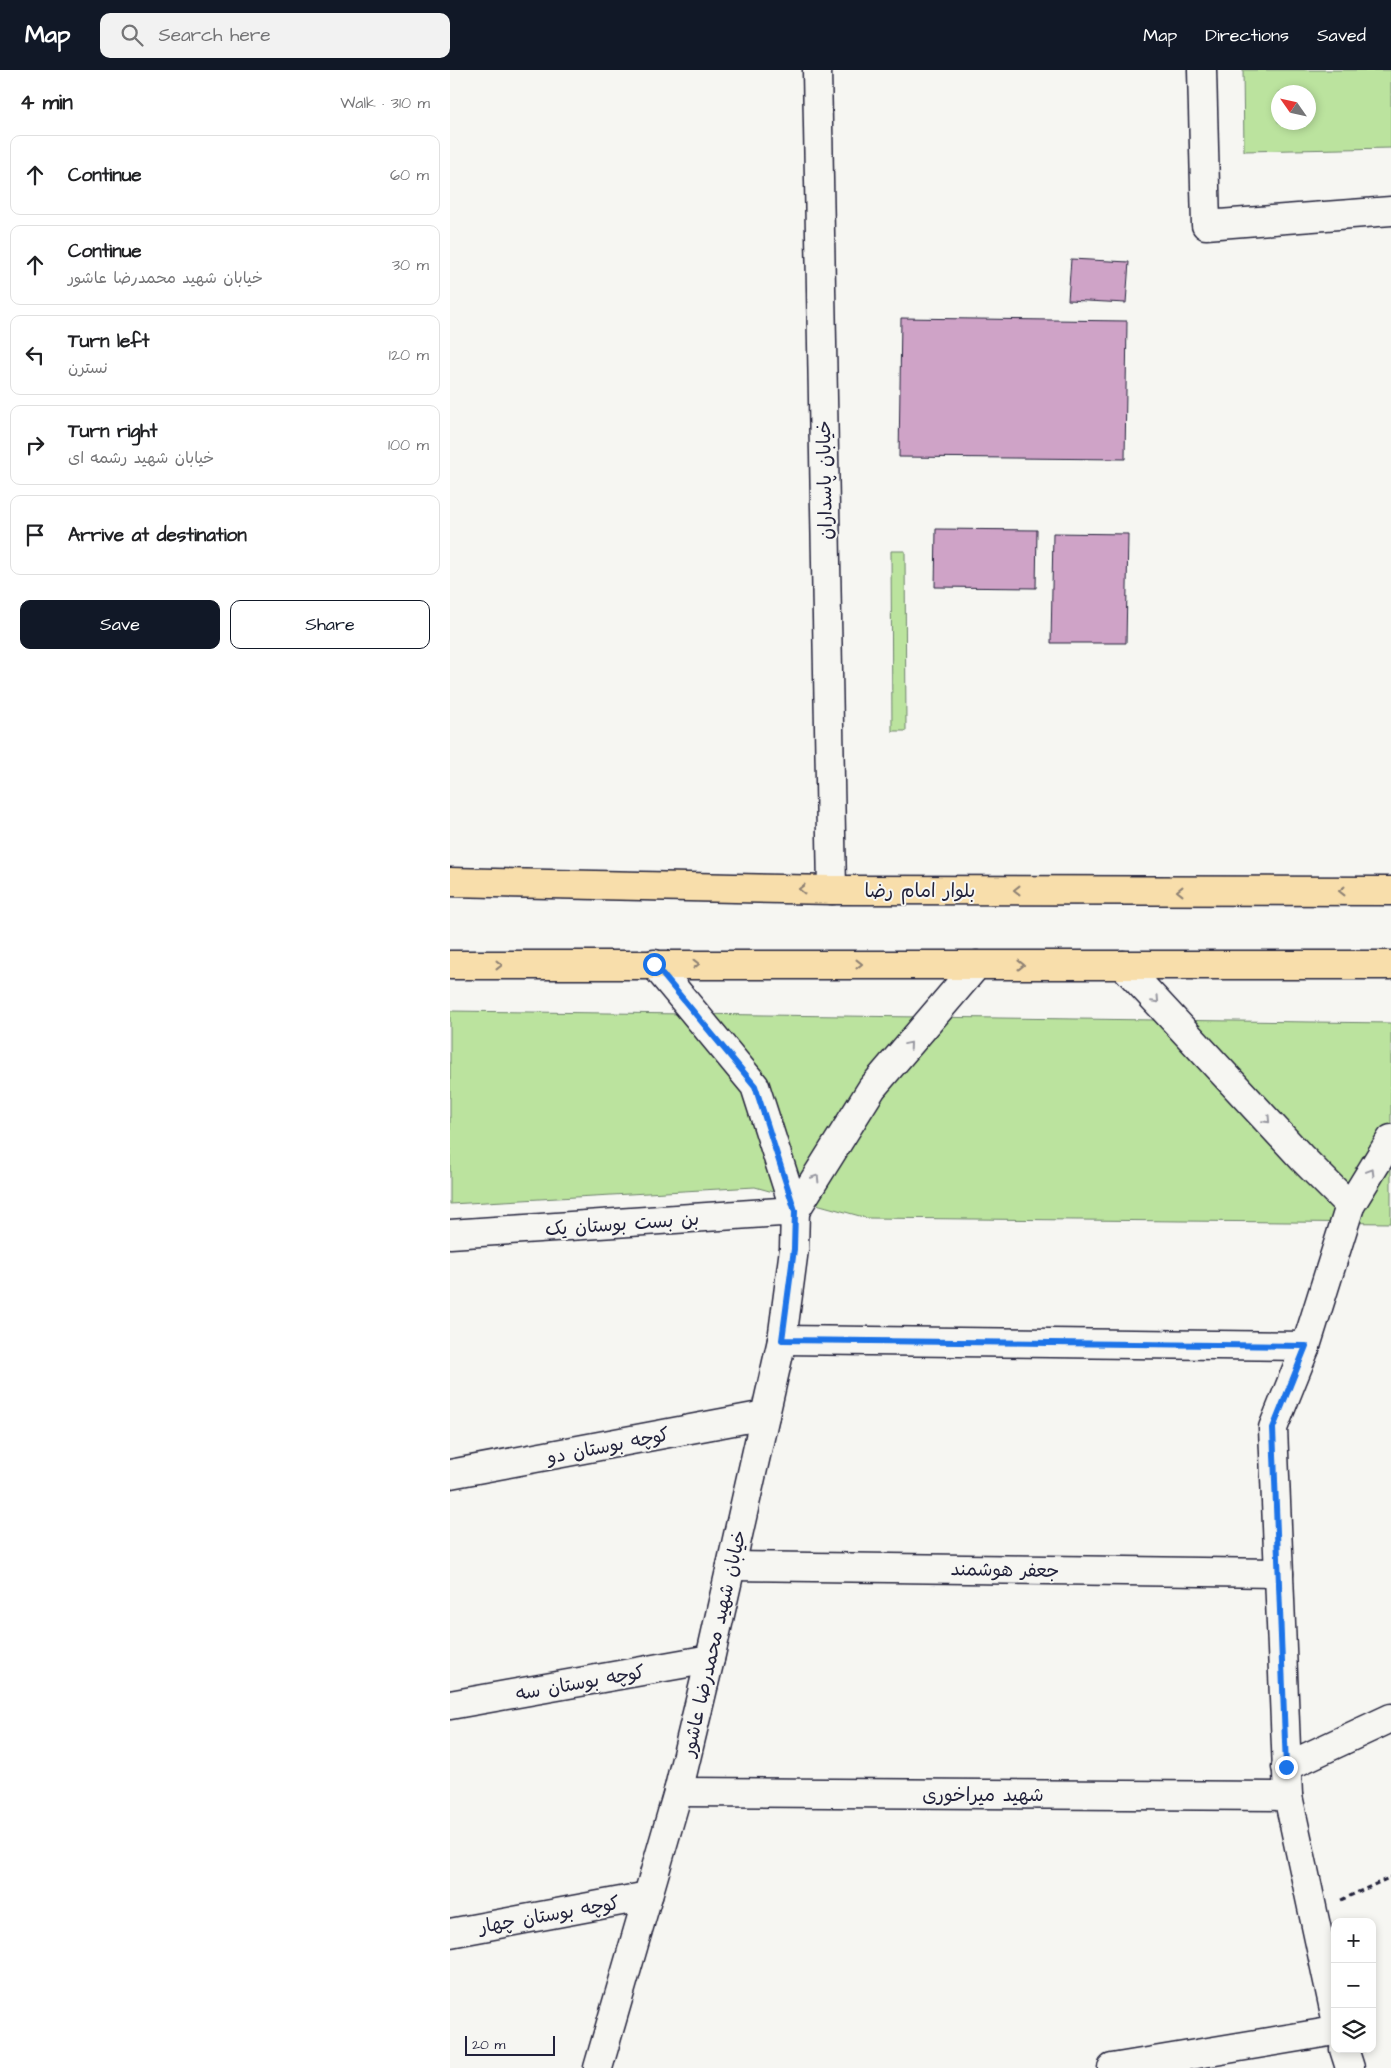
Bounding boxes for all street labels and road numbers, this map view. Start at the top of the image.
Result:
street label: خیابان پاسداران [811,420,840,540]
street label: بلوار امام رضا [865,878,975,905]
street label: بن بست بوستان یک [544,1206,700,1243]
street label: کوچه بوستان دو [543,1421,672,1472]
street label: خیابان شهید محمدرضا عاشور [675,1528,754,1761]
street label: جعفر هوشمند [950,1556,1060,1585]
street label: کوچه بوستان سه [514,1659,647,1708]
street label: شهید میراخوری [922,1782,1044,1809]
street label: کوچه بوستان چهار [475,1890,622,1941]

